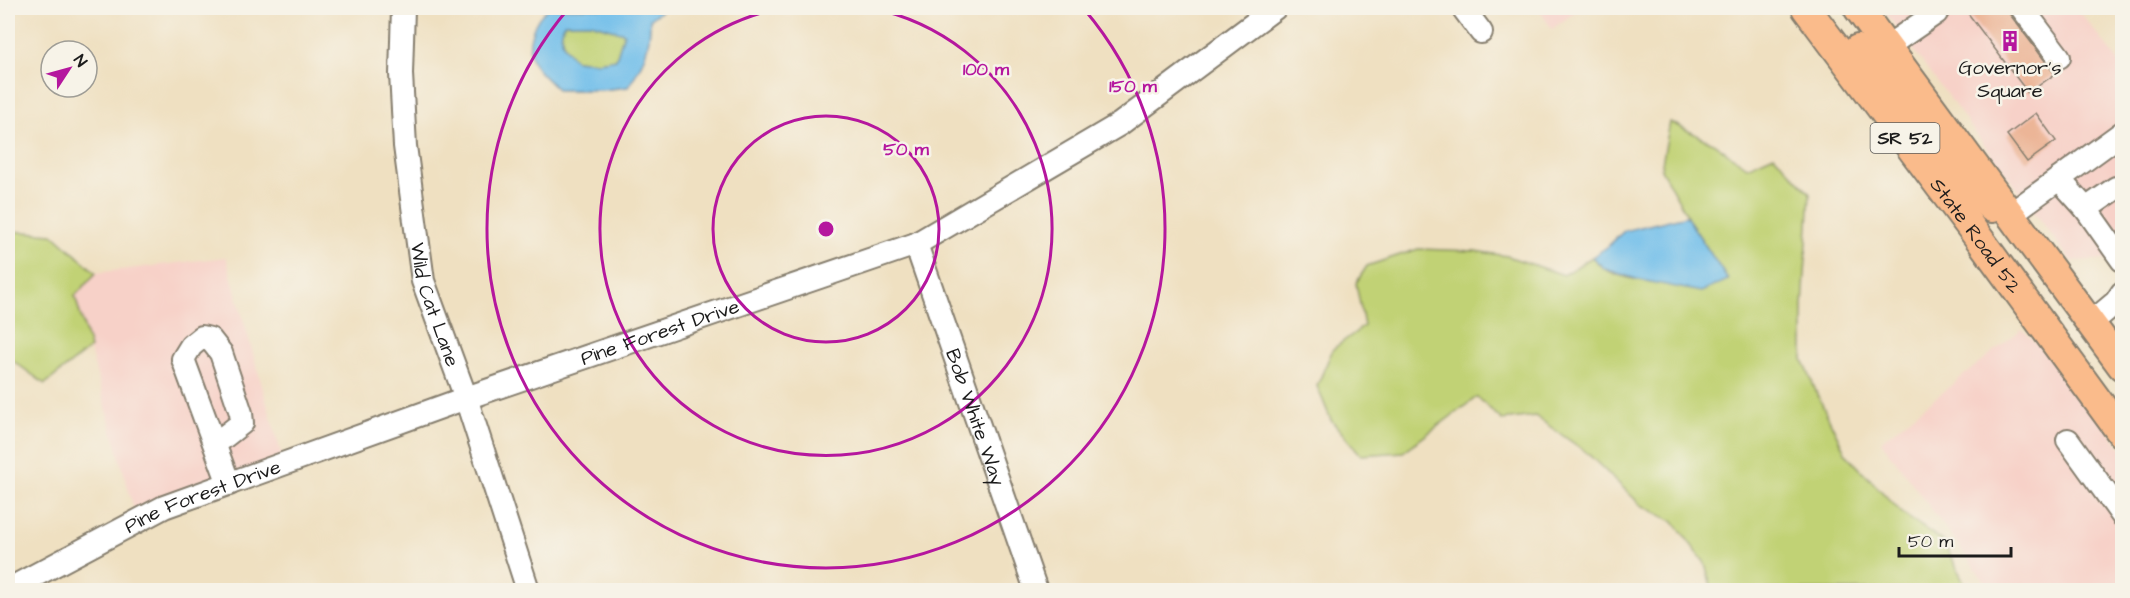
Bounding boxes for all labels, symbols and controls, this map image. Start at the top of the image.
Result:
building icon: Governor's Square [1998,29,2022,53]
north arrow [39,39,99,99]
text: N [68,50,92,71]
place label: Governor's Square [1959,54,2061,105]
text: 100 m [963,57,1010,82]
text: 150 m [1109,74,1158,99]
road number: SR 52 [1870,123,1940,153]
text: 50 m [883,137,930,162]
street label: State Road 52 [1923,172,2028,300]
centre of rings [816,219,836,239]
street label: Wild Cat Lane [403,241,466,371]
street label: Pine Forest Drive [577,292,743,373]
street label: Bob White Way [938,345,1012,490]
street label: Pine Forest Drive [120,453,285,541]
scale bar [1899,520,2012,558]
text: 50 m [1908,529,1953,554]

